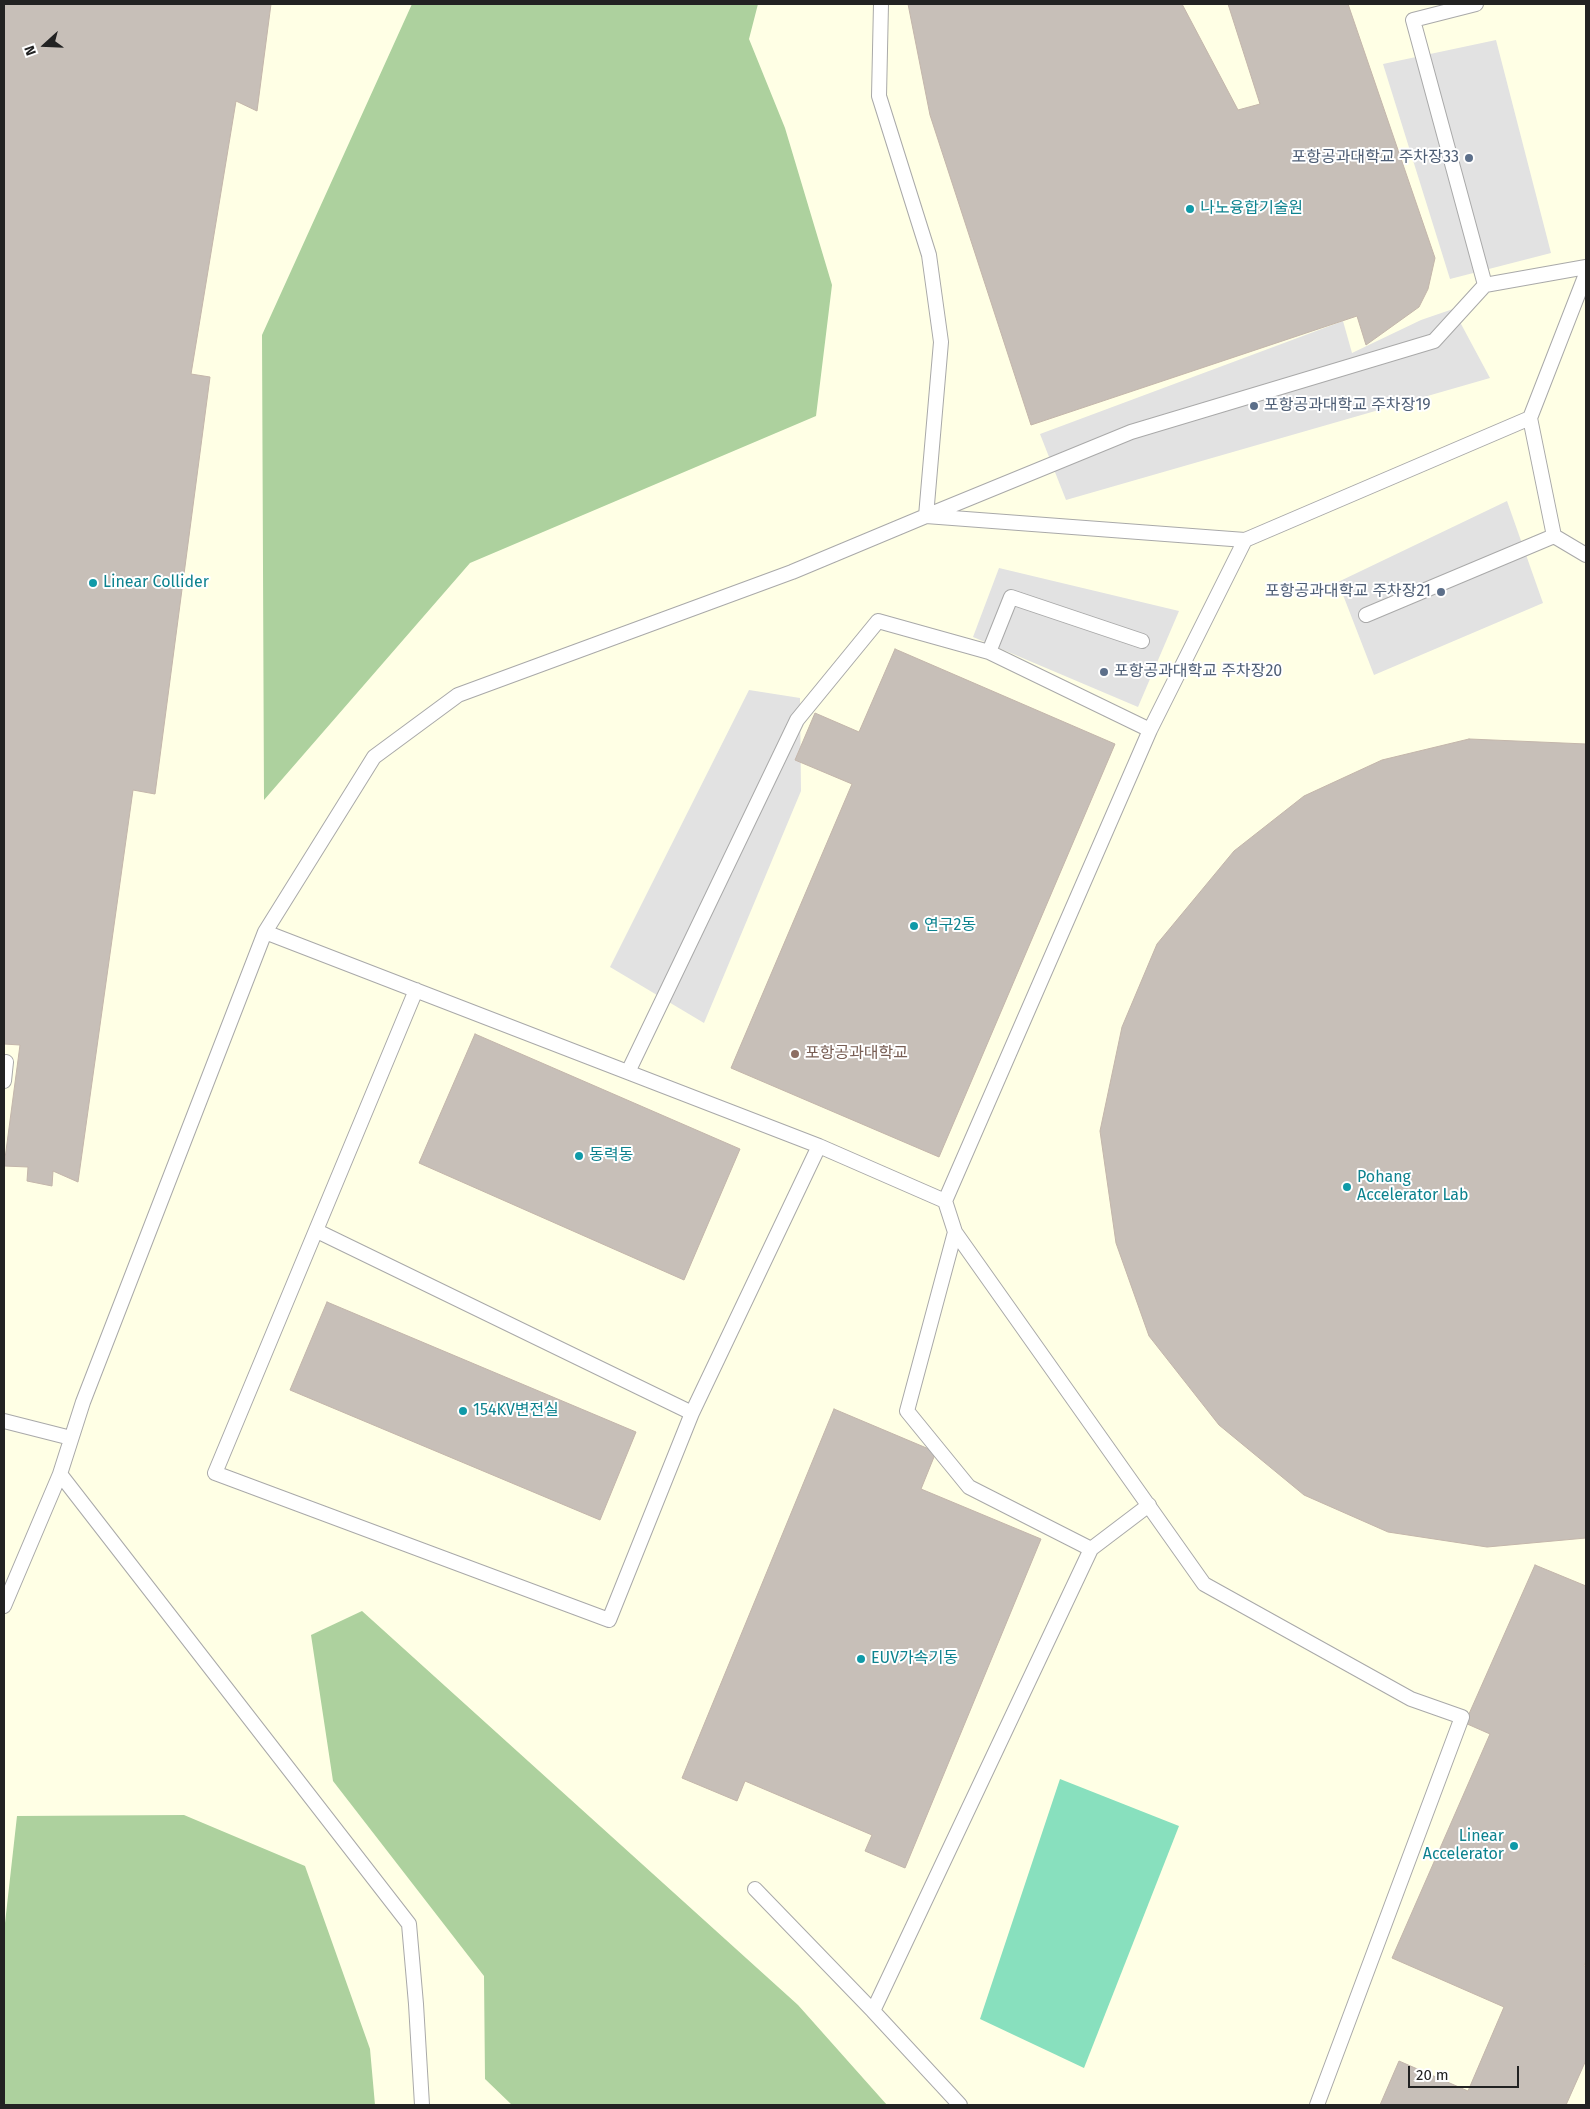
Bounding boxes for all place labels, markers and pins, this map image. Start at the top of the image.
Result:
place label: 포항공과대학교 주차장33 [1292,148,1459,168]
marker: 포항공과대학교 주차장33 [1463,152,1475,164]
place label: 나노융합기술원 [1200,199,1303,219]
marker: 나노융합기술원 [1184,203,1196,215]
place label: 포항공과대학교 주차장19 [1264,396,1431,416]
marker: 포항공과대학교 주차장19 [1248,400,1260,412]
place label: Linear Collider [103,573,209,593]
marker: Linear Collider [87,577,99,589]
place label: 포항공과대학교 주차장21 [1265,582,1431,602]
marker: 포항공과대학교 주차장21 [1435,586,1447,598]
place label: 포항공과대학교 주차장20 [1114,662,1282,682]
marker: 포항공과대학교 주차장20 [1098,666,1110,678]
place label: 연구2동 [924,916,976,936]
marker: 연구2동 [908,920,920,932]
place label: 포항공과대학교 [805,1044,908,1064]
marker: 포항공과대학교 [789,1048,801,1060]
place label: 동력동 [589,1146,633,1166]
marker: 동력동 [573,1150,585,1162]
place label: Pohang Accelerator Lab [1357,1168,1469,1206]
marker: Pohang Accelerator Lab [1341,1181,1353,1193]
place label: 154KV변전실 [473,1401,559,1421]
marker: 154KV변전실 [457,1405,469,1417]
place label: EUV가속기동 [871,1649,958,1669]
marker: EUV가속기동 [855,1653,867,1665]
place label: Linear Accelerator [1423,1827,1504,1865]
marker: Linear Accelerator [1508,1840,1520,1852]

